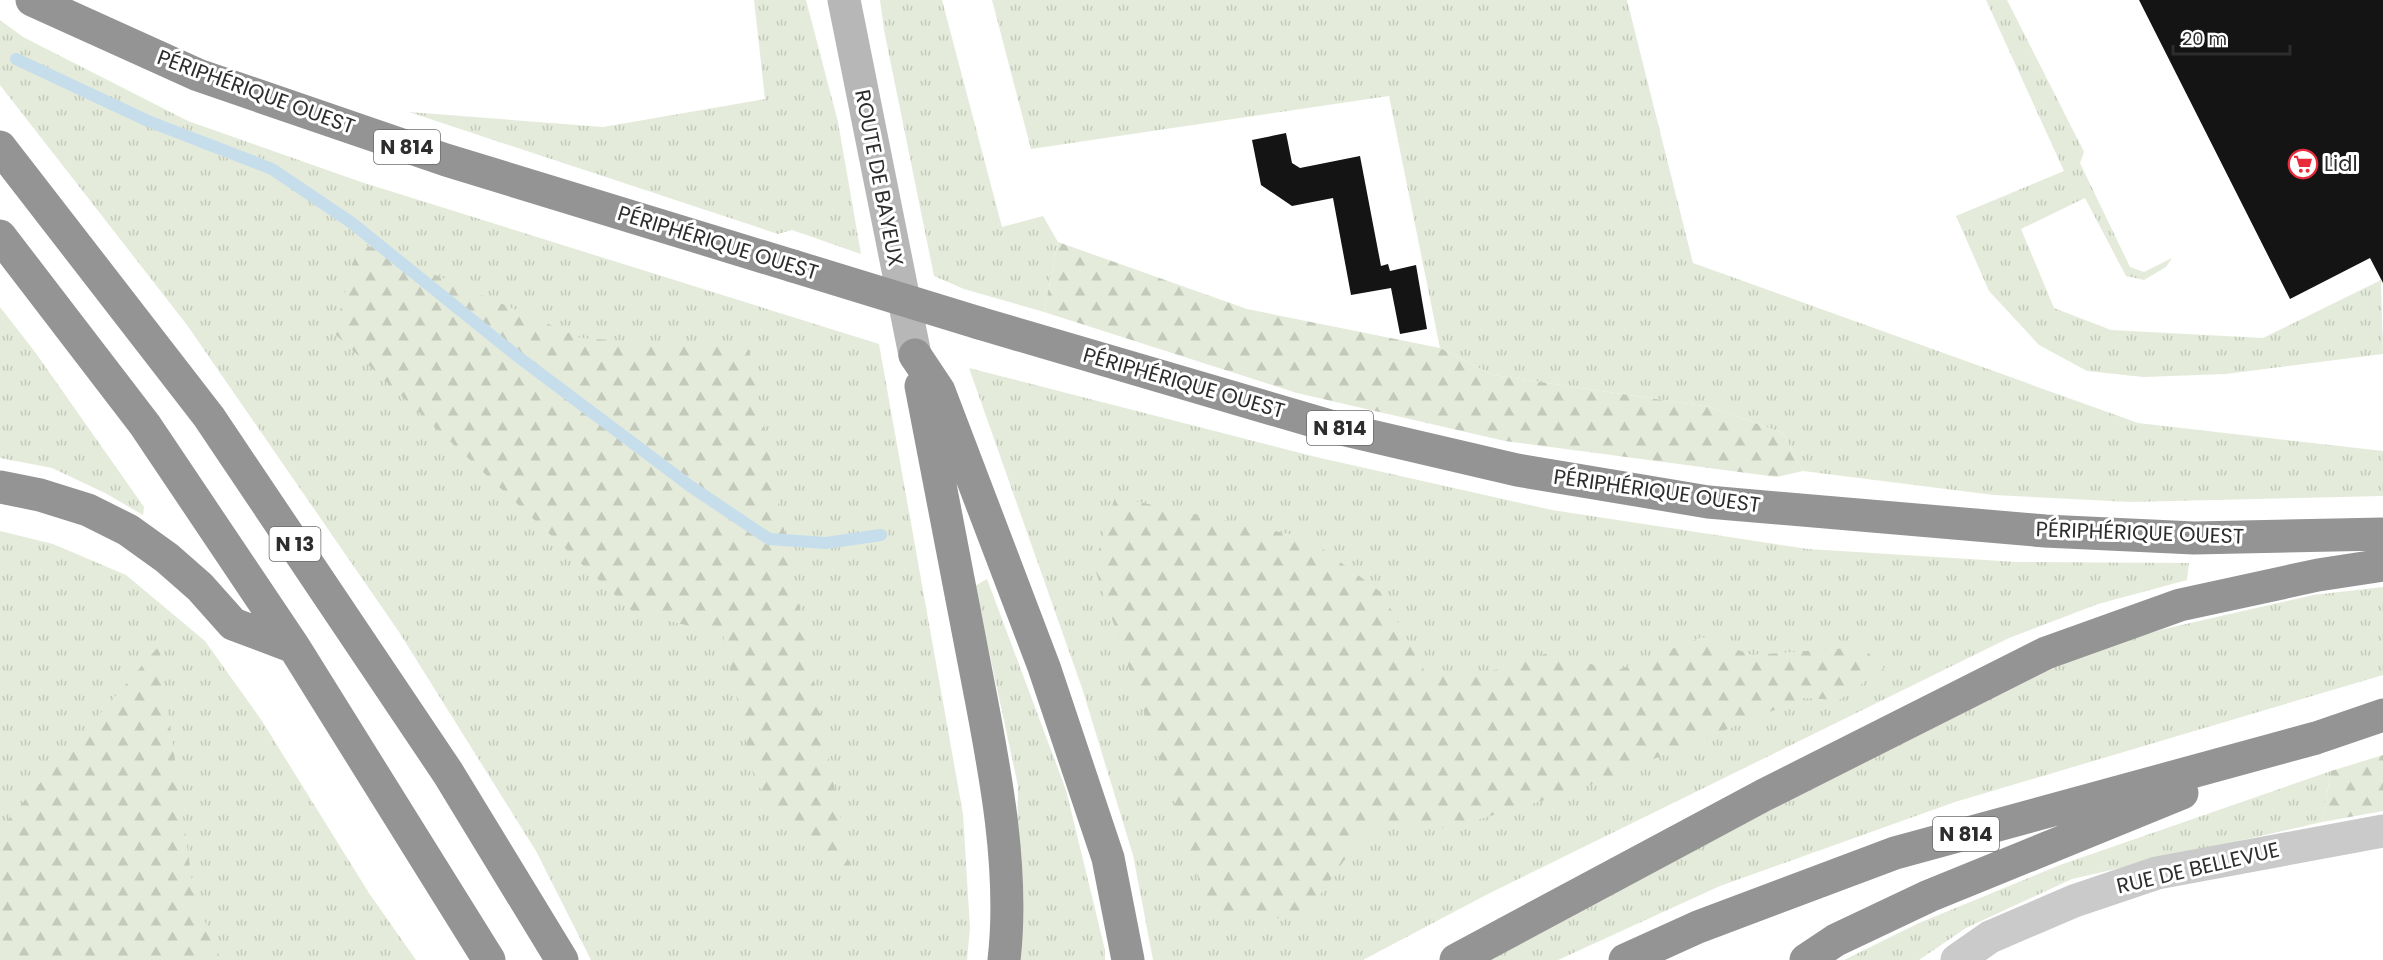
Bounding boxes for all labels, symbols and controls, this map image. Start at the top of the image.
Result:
scale bar [2173,18,2290,56]
text: 20 m [2182,26,2227,51]
street label: PÉRIPHÉRIQUE OUEST [153,42,359,141]
street label: ROUTE DE BAYEUX [848,87,911,269]
road number: N 814 [374,130,440,164]
supermarket icon: Lidl [2287,148,2319,180]
place label: Lidl [2324,149,2358,178]
street label: PÉRIPHÉRIQUE OUEST [614,198,822,287]
street label: PÉRIPHÉRIQUE OUEST [1080,340,1288,425]
road number: N 814 [1307,411,1373,445]
street label: PÉRIPHÉRIQUE OUEST [1552,462,1762,519]
street label: PÉRIPHÉRIQUE OUEST [2035,514,2245,551]
road number: N 13 [270,527,320,561]
road number: N 814 [1933,817,1999,851]
street label: RUE DE BELLEVUE [2114,835,2282,900]

